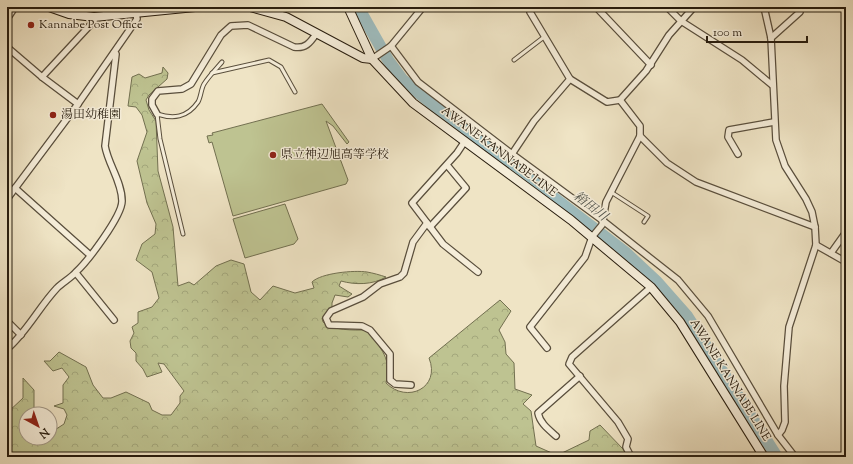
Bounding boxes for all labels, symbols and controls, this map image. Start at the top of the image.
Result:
place label: Kannabe Post Office [39,16,143,34]
scale bar [707,18,807,44]
marker: Kannabe Post Office [26,20,36,30]
text: 100 m [713,24,742,42]
street label: AWANE KANNABE LINE [437,102,561,202]
place label: 湯田幼稚園 [61,106,121,124]
marker: 湯田幼稚園 [48,110,58,120]
place label: 県立神辺旭高等学校 [281,146,389,164]
marker: 県立神辺旭高等学校 [268,150,278,160]
water label: 箱田川 [569,188,612,227]
street label: AWANE KANNABE LINE [685,315,775,445]
north arrow [18,406,58,446]
text: N [35,423,53,442]

